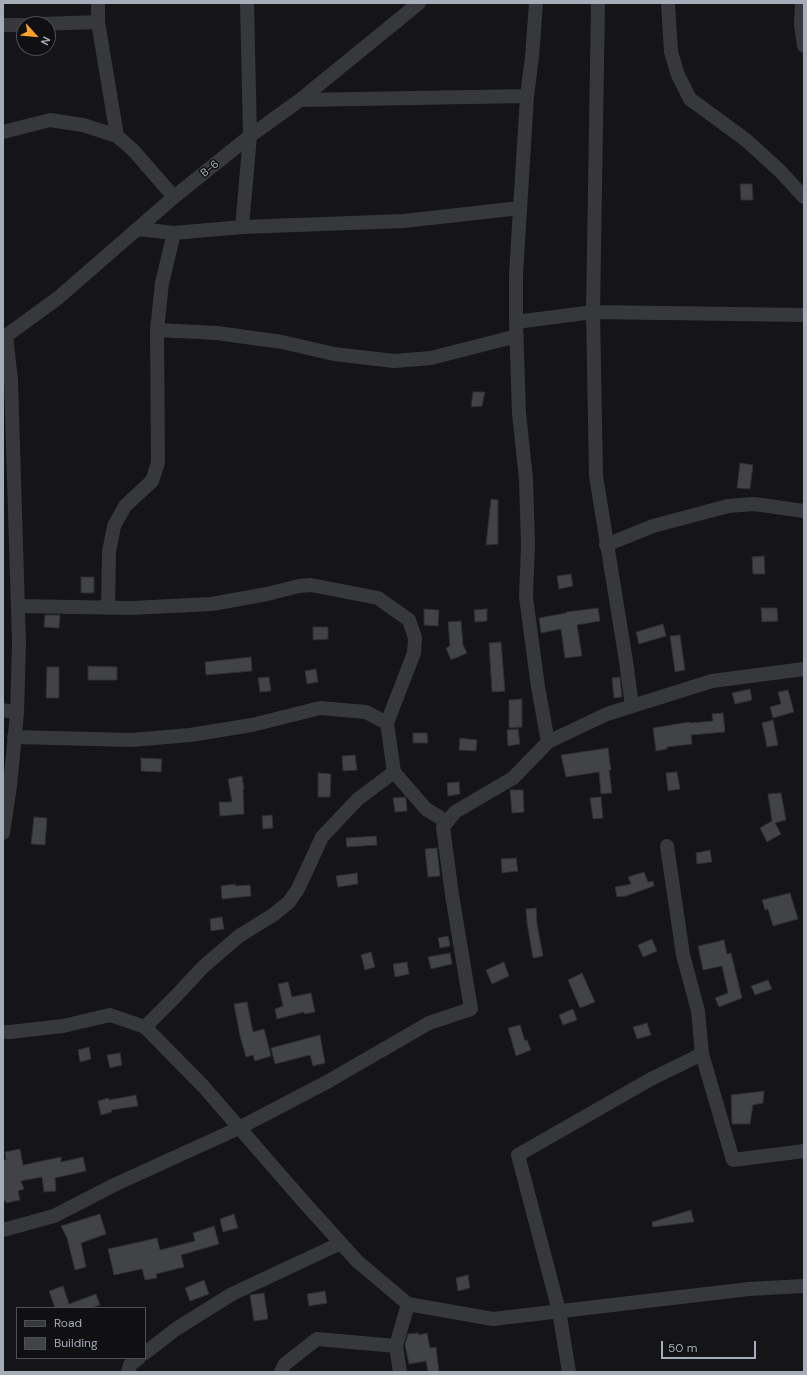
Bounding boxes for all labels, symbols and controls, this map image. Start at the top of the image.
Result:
north arrow [16,16,56,56]
text: N [38,34,54,48]
street label: B-6 [198,158,222,180]
legend [16,1307,146,1359]
text: Road [54,1315,82,1331]
scale bar [663,1333,758,1359]
text: Building [54,1335,98,1351]
text: 50 m [668,1340,697,1356]

